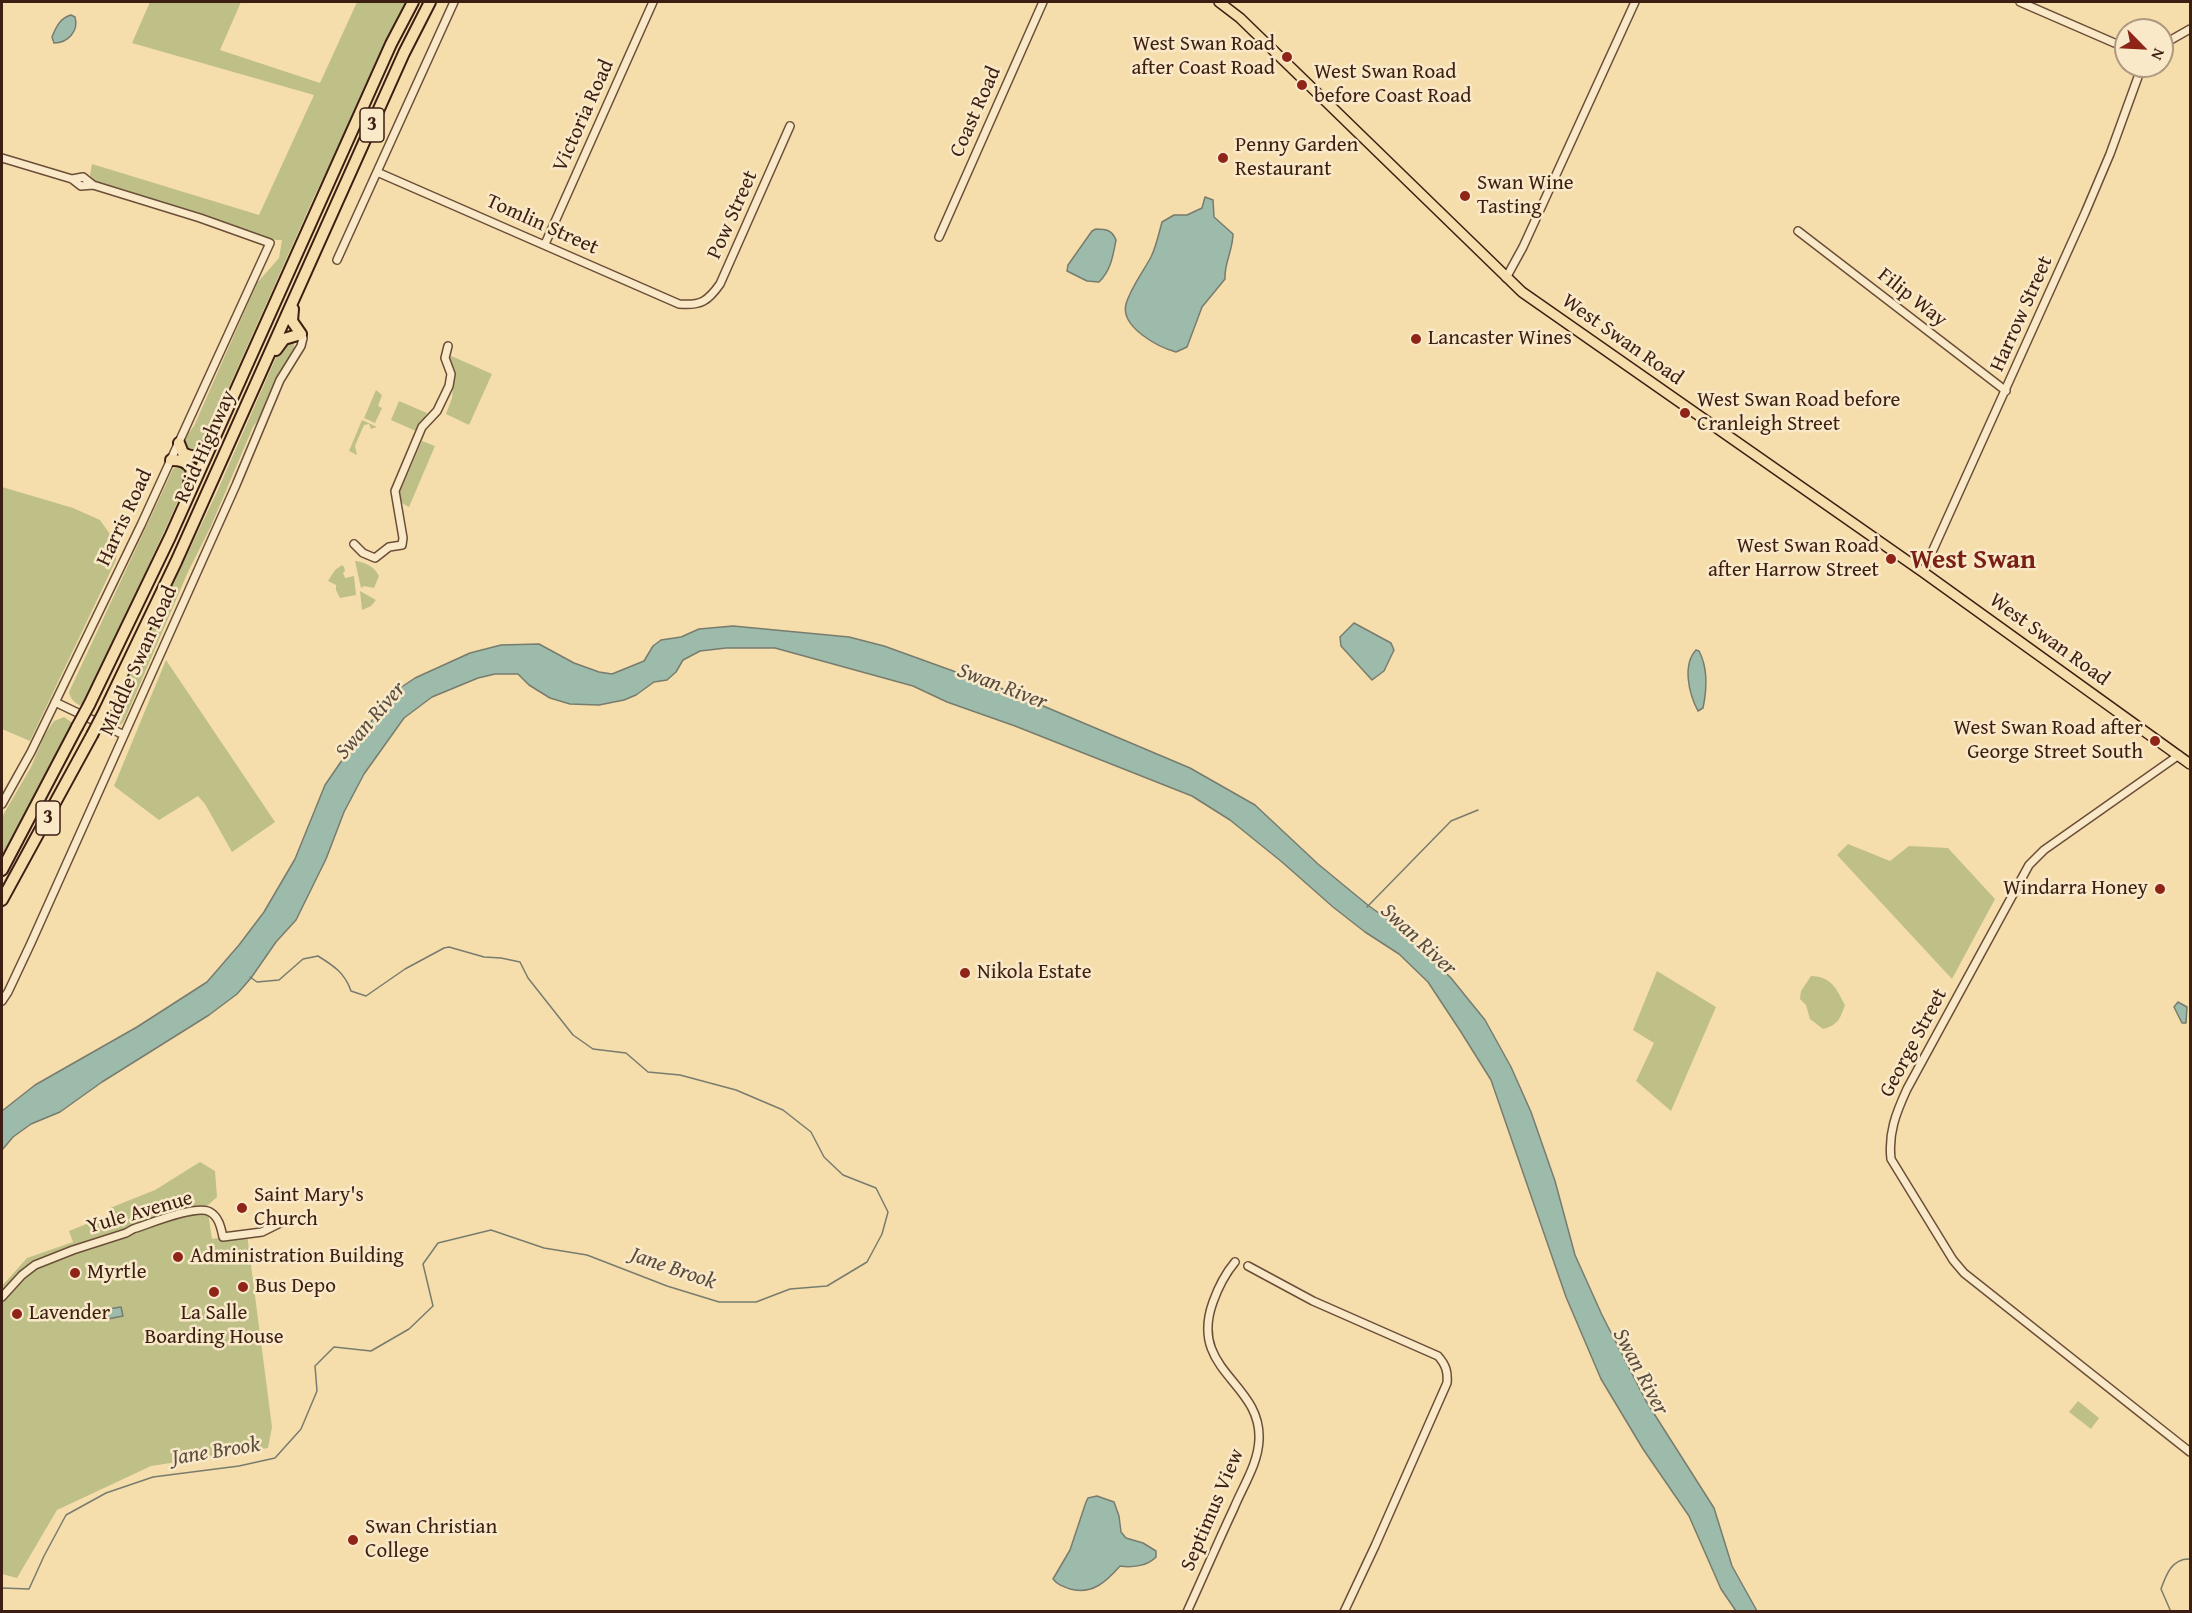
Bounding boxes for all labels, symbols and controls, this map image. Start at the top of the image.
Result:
north arrow [2114,18,2174,78]
place label: West Swan Road after Coast Road [1131,32,1275,82]
text: N [2145,45,2172,64]
marker: West Swan Road after Coast Road [1280,50,1294,64]
street label: Victoria Road [548,56,620,176]
place label: West Swan Road before Coast Road [1314,60,1471,110]
street label: Coast Road [945,63,1007,161]
marker: West Swan Road before Coast Road [1295,78,1309,92]
road number: 3 [360,108,384,142]
place label: Penny Garden Restaurant [1235,133,1358,183]
marker: Penny Garden Restaurant [1216,151,1230,165]
street label: Pow Street [702,167,764,263]
place label: Swan Wine Tasting [1477,171,1574,221]
street label: Tomlin Street [482,189,602,261]
marker: Swan Wine Tasting [1458,189,1472,203]
street label: Harrow Street [1985,252,2059,376]
street label: Filip Way [1872,263,1952,333]
street label: West Swan Road [1556,289,1688,391]
place label: Lancaster Wines [1428,326,1572,352]
marker: Lancaster Wines [1409,332,1423,346]
street label: Reid Highway [170,387,242,507]
place label: West Swan Road before Cranleigh Street [1697,388,1900,438]
marker: West Swan Road before Cranleigh Street [1678,406,1692,420]
street label: Harris Road [92,466,158,570]
place label: West Swan Road after Harrow Street [1708,534,1879,584]
district label: West Swan [1910,545,2036,577]
marker: West Swan Road after Harrow Street [1884,552,1898,566]
street label: Middle Swan Road [95,582,183,740]
street label: West Swan Road [1984,588,2114,692]
water label: Swan River [953,658,1051,716]
water label: Swan River [330,677,412,765]
place label: West Swan Road after George Street South [1953,716,2143,766]
marker: West Swan Road after George Street South [2148,734,2162,748]
road number: 3 [36,801,60,835]
place label: Windarra Honey [2003,876,2148,902]
marker: Windarra Honey [2153,882,2167,896]
water label: Swan River [1375,898,1461,982]
place label: Nikola Estate [977,960,1092,986]
marker: Nikola Estate [958,966,972,980]
street label: George Street [1875,984,1953,1102]
place label: Saint Mary's Church [254,1183,364,1233]
street label: Yule Avenue [84,1186,196,1240]
marker: Saint Mary's Church [235,1201,249,1215]
water label: Jane Brook [627,1242,719,1296]
place label: Administration Building [190,1244,404,1270]
marker: Administration Building [171,1250,185,1264]
place label: Myrtle [87,1260,146,1286]
marker: Myrtle [68,1266,82,1280]
place label: Bus Depo [255,1274,336,1300]
marker: Bus Depo [236,1280,250,1294]
marker: La Salle Boarding House [207,1285,221,1299]
place label: Lavender [29,1301,110,1327]
place label: La Salle Boarding House [144,1301,284,1351]
marker: Lavender [10,1307,24,1321]
water label: Swan River [1606,1324,1674,1420]
water label: Jane Brook [170,1432,262,1472]
street label: Septimus View [1176,1445,1250,1575]
place label: Swan Christian College [365,1515,497,1565]
marker: Swan Christian College [346,1533,360,1547]

